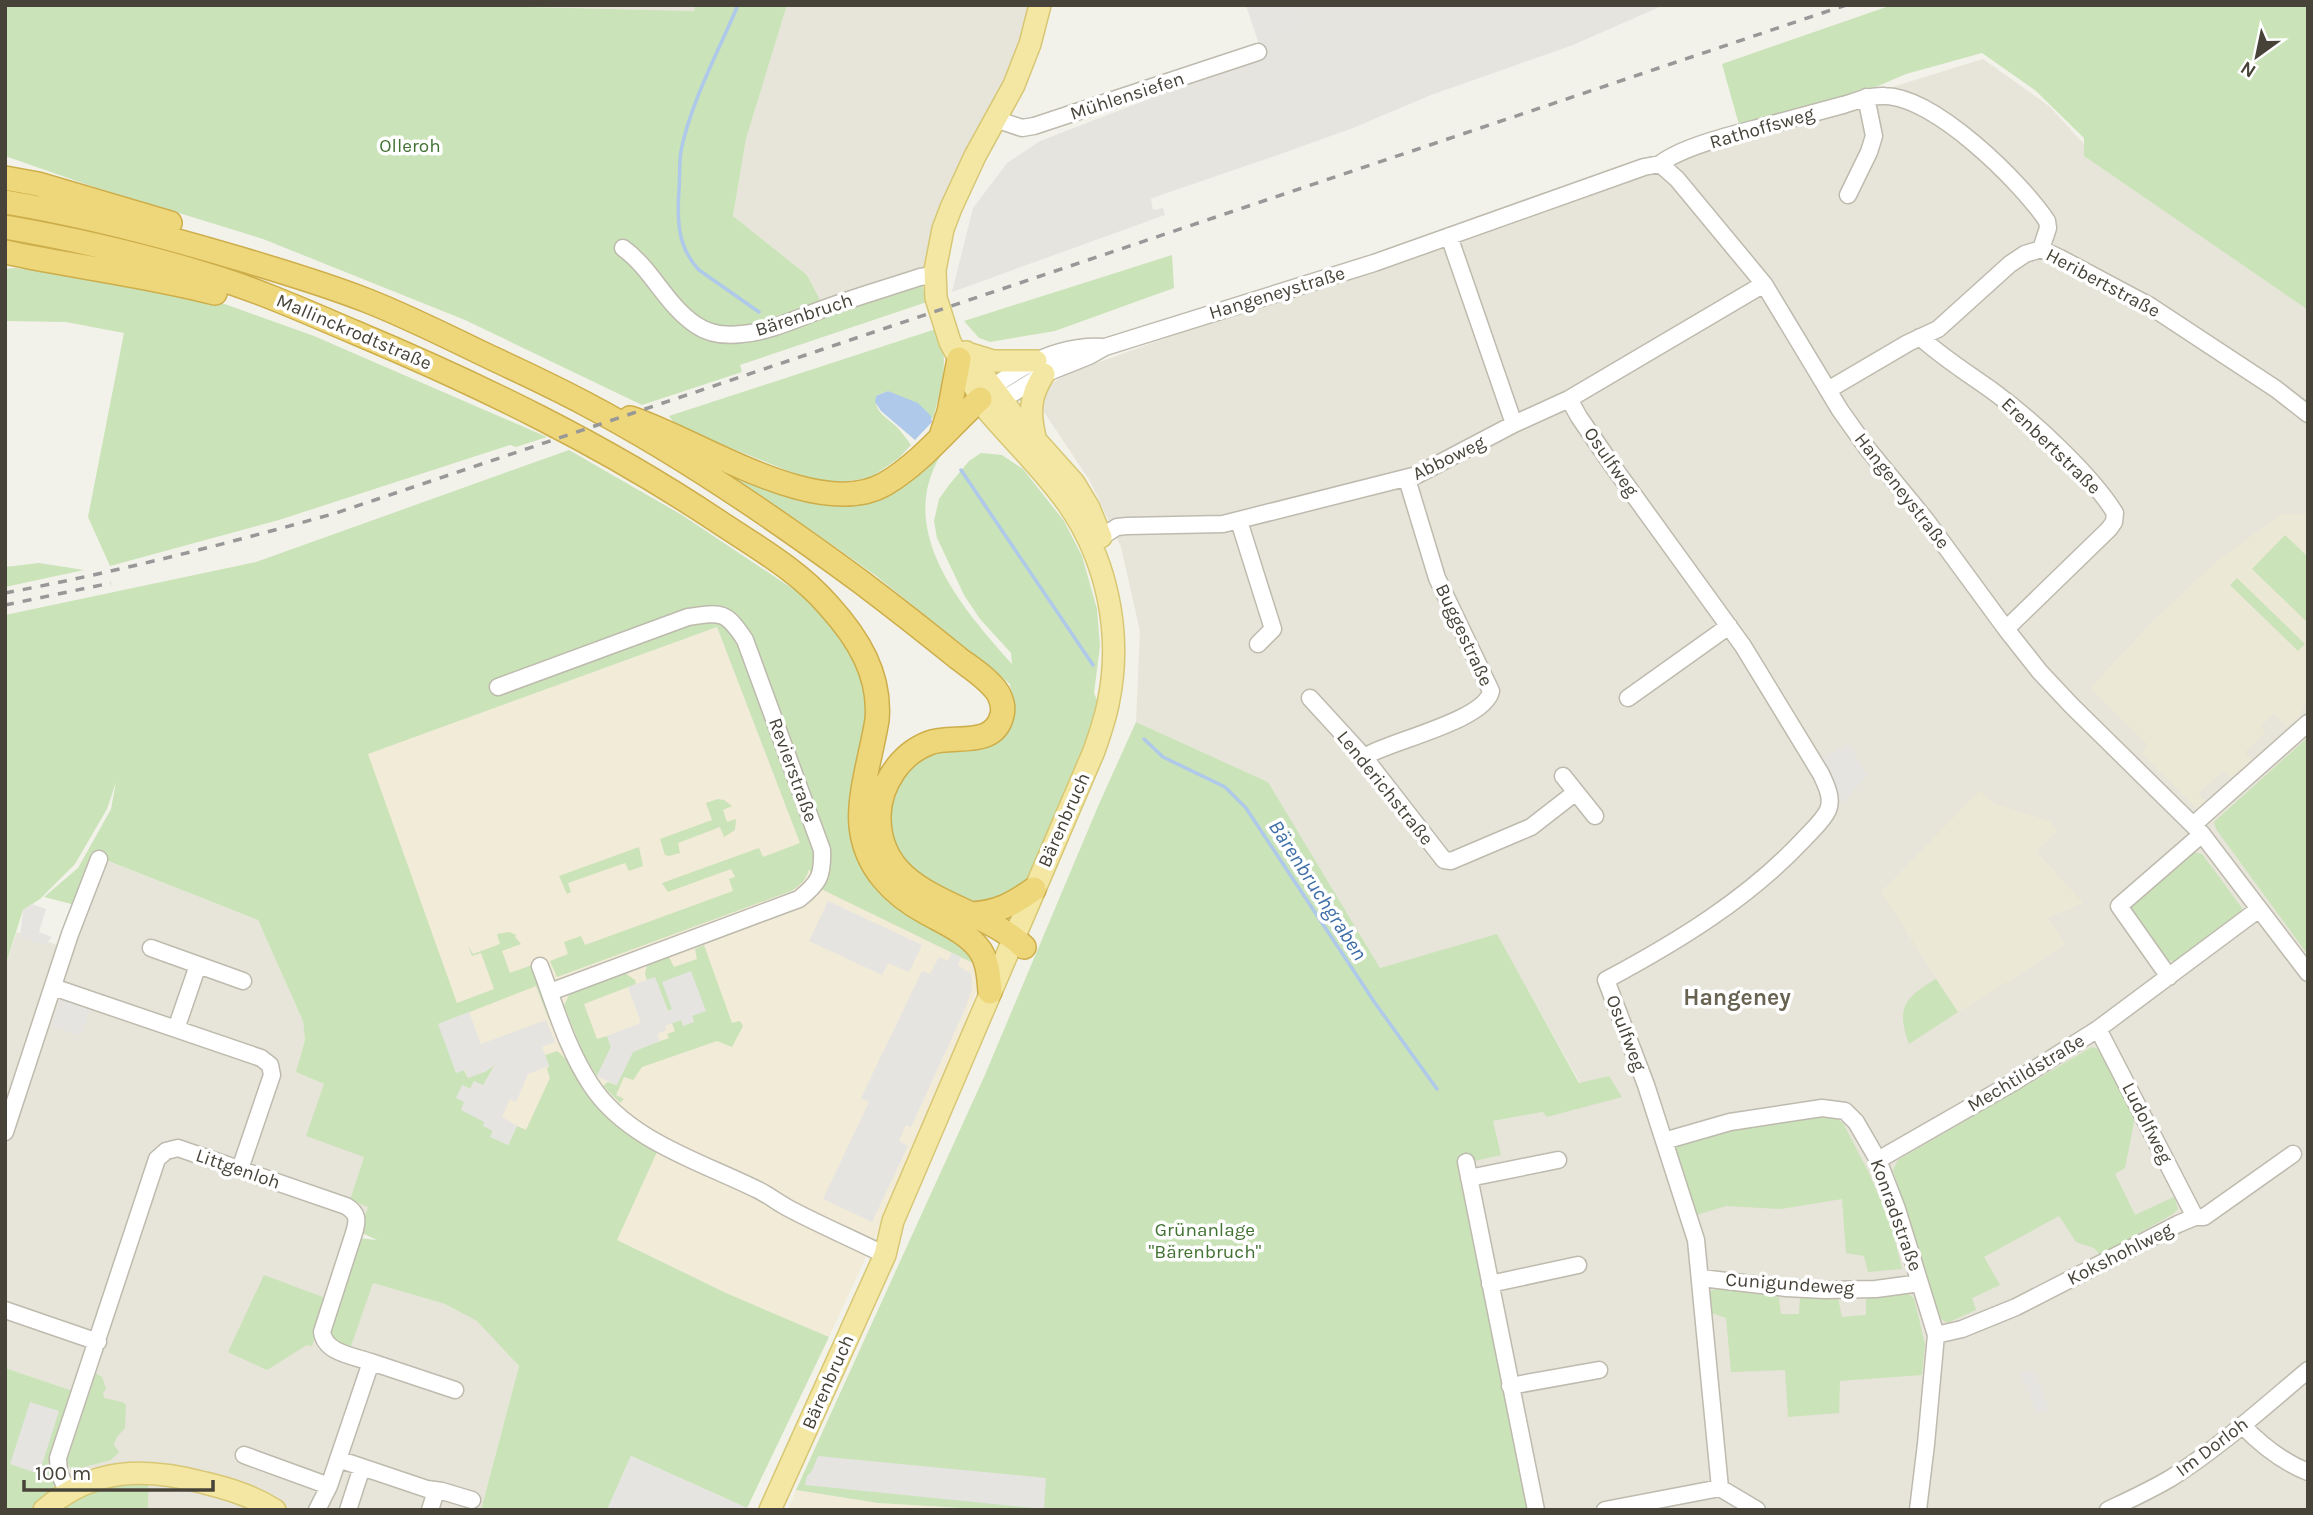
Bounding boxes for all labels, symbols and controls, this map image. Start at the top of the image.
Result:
north arrow [2222,21,2292,91]
text: N [2237,56,2260,82]
street label: Mühlensiefen [1067,67,1187,125]
street label: Rathoffsweg [1707,102,1817,153]
park label: Olleroh [379,135,441,157]
street label: Heribertstraße [2042,244,2164,322]
street label: Hangeneystraße [1206,262,1348,324]
street label: Mallinckrodtstraße [273,289,435,375]
street label: Bärenbruch [752,289,856,341]
street label: Erenbertstraße [1997,393,2105,499]
street label: Osulfweg [1579,423,1643,501]
street label: Hangeneystraße [1850,429,1954,553]
street label: Abboweg [1409,431,1489,485]
street label: Buggestraße [1431,580,1497,690]
street label: Revierstraße [764,715,822,825]
street label: Lenderichstraße [1332,726,1438,850]
street label: Bärenbruch [1033,769,1095,871]
water label: Bärenbruchgraben [1264,815,1372,965]
district label: Hangeney [1683,984,1791,1011]
street label: Osulfweg [1601,992,1651,1074]
street label: Mechtildstraße [1964,1029,2088,1117]
street label: Ludolfweg [2117,1079,2177,1167]
street label: Littgenloh [193,1144,283,1194]
street label: Konradstraße [1866,1156,1926,1274]
street label: Kokshohlweg [2064,1218,2177,1290]
park label: Grünanlage "Bärenbruch" [1149,1219,1262,1263]
street label: Cunigundeweg [1725,1269,1855,1299]
street label: Bärenbruch [797,1331,859,1433]
street label: Im Dorloh [2172,1413,2252,1481]
scale bar [24,1448,214,1492]
text: 100 m [35,1461,92,1485]

